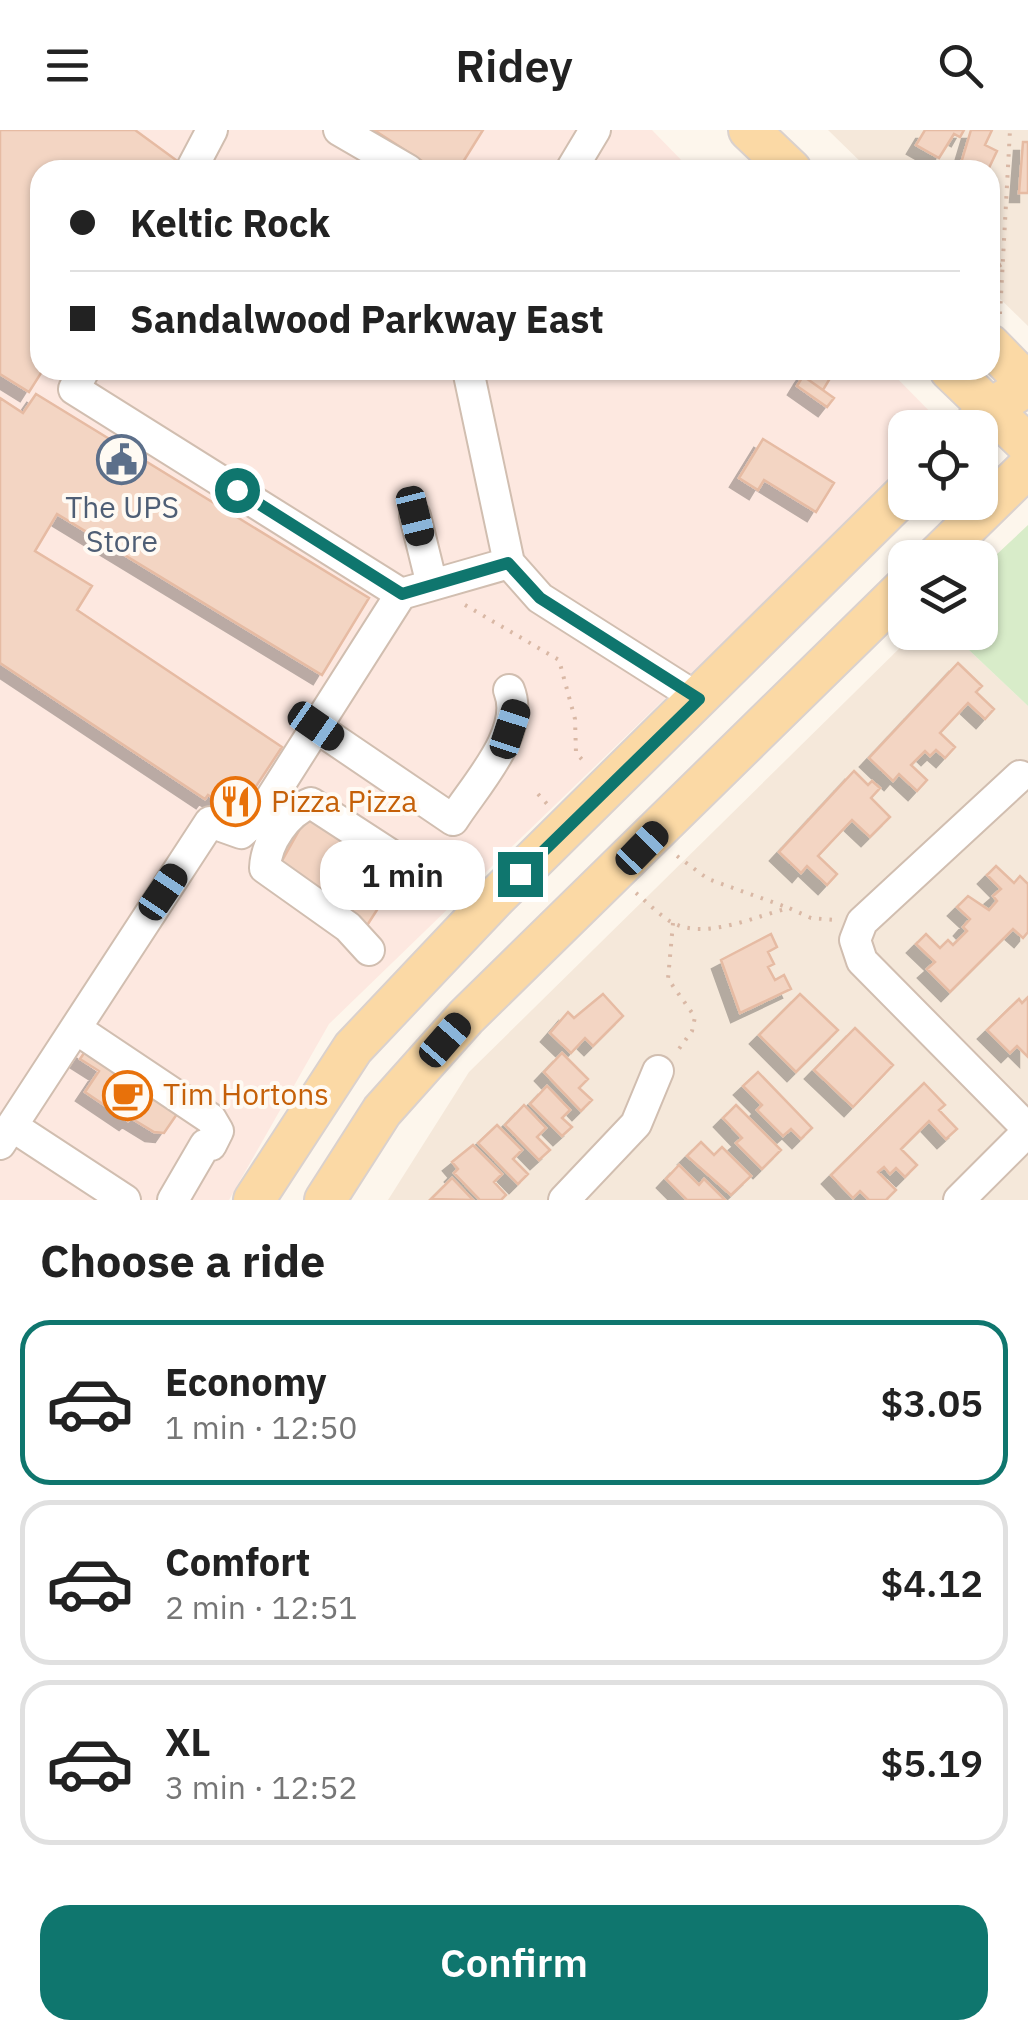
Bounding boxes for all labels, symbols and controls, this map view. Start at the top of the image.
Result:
text: Ridey [455,36,573,94]
icon: menu [40,38,95,93]
icon: search [933,38,988,93]
text: Keltic Rock [130,198,330,247]
text: Sandalwood Parkway East [130,294,604,343]
map controls [888,410,998,650]
button: locate [888,410,998,520]
public building icon: The UPS Store [96,433,148,485]
route start [215,468,260,513]
car [393,483,437,549]
place label: The UPS Store [65,487,179,560]
button: layers [888,540,998,650]
car [486,696,534,762]
car [283,697,349,755]
restaurant icon: Pizza Pizza [210,776,262,828]
place label: Pizza Pizza [271,781,417,820]
car [610,816,674,880]
callout: 1 min [320,839,485,909]
route end [498,852,543,897]
text: 1 min [361,854,444,896]
car [134,859,192,925]
car [414,1008,476,1072]
cafe icon: Tim Hortons [102,1069,154,1121]
place label: Tim Hortons [163,1074,329,1113]
text: Choose a ride [40,1231,325,1289]
text: Economy [165,1357,327,1406]
icon: car [45,1358,135,1448]
text: $3.05 [880,1378,983,1427]
text: 1 min · 12:50 [165,1406,358,1448]
text: Comfort [165,1537,310,1586]
icon: car [45,1538,135,1628]
text: $4.12 [880,1558,983,1607]
text: 2 min · 12:51 [165,1586,358,1628]
text: XL [165,1717,211,1766]
icon: car [45,1718,135,1808]
text: $5.19 [880,1738,983,1787]
text: 3 min · 12:52 [165,1766,358,1808]
button: Confirm [40,1905,988,2020]

